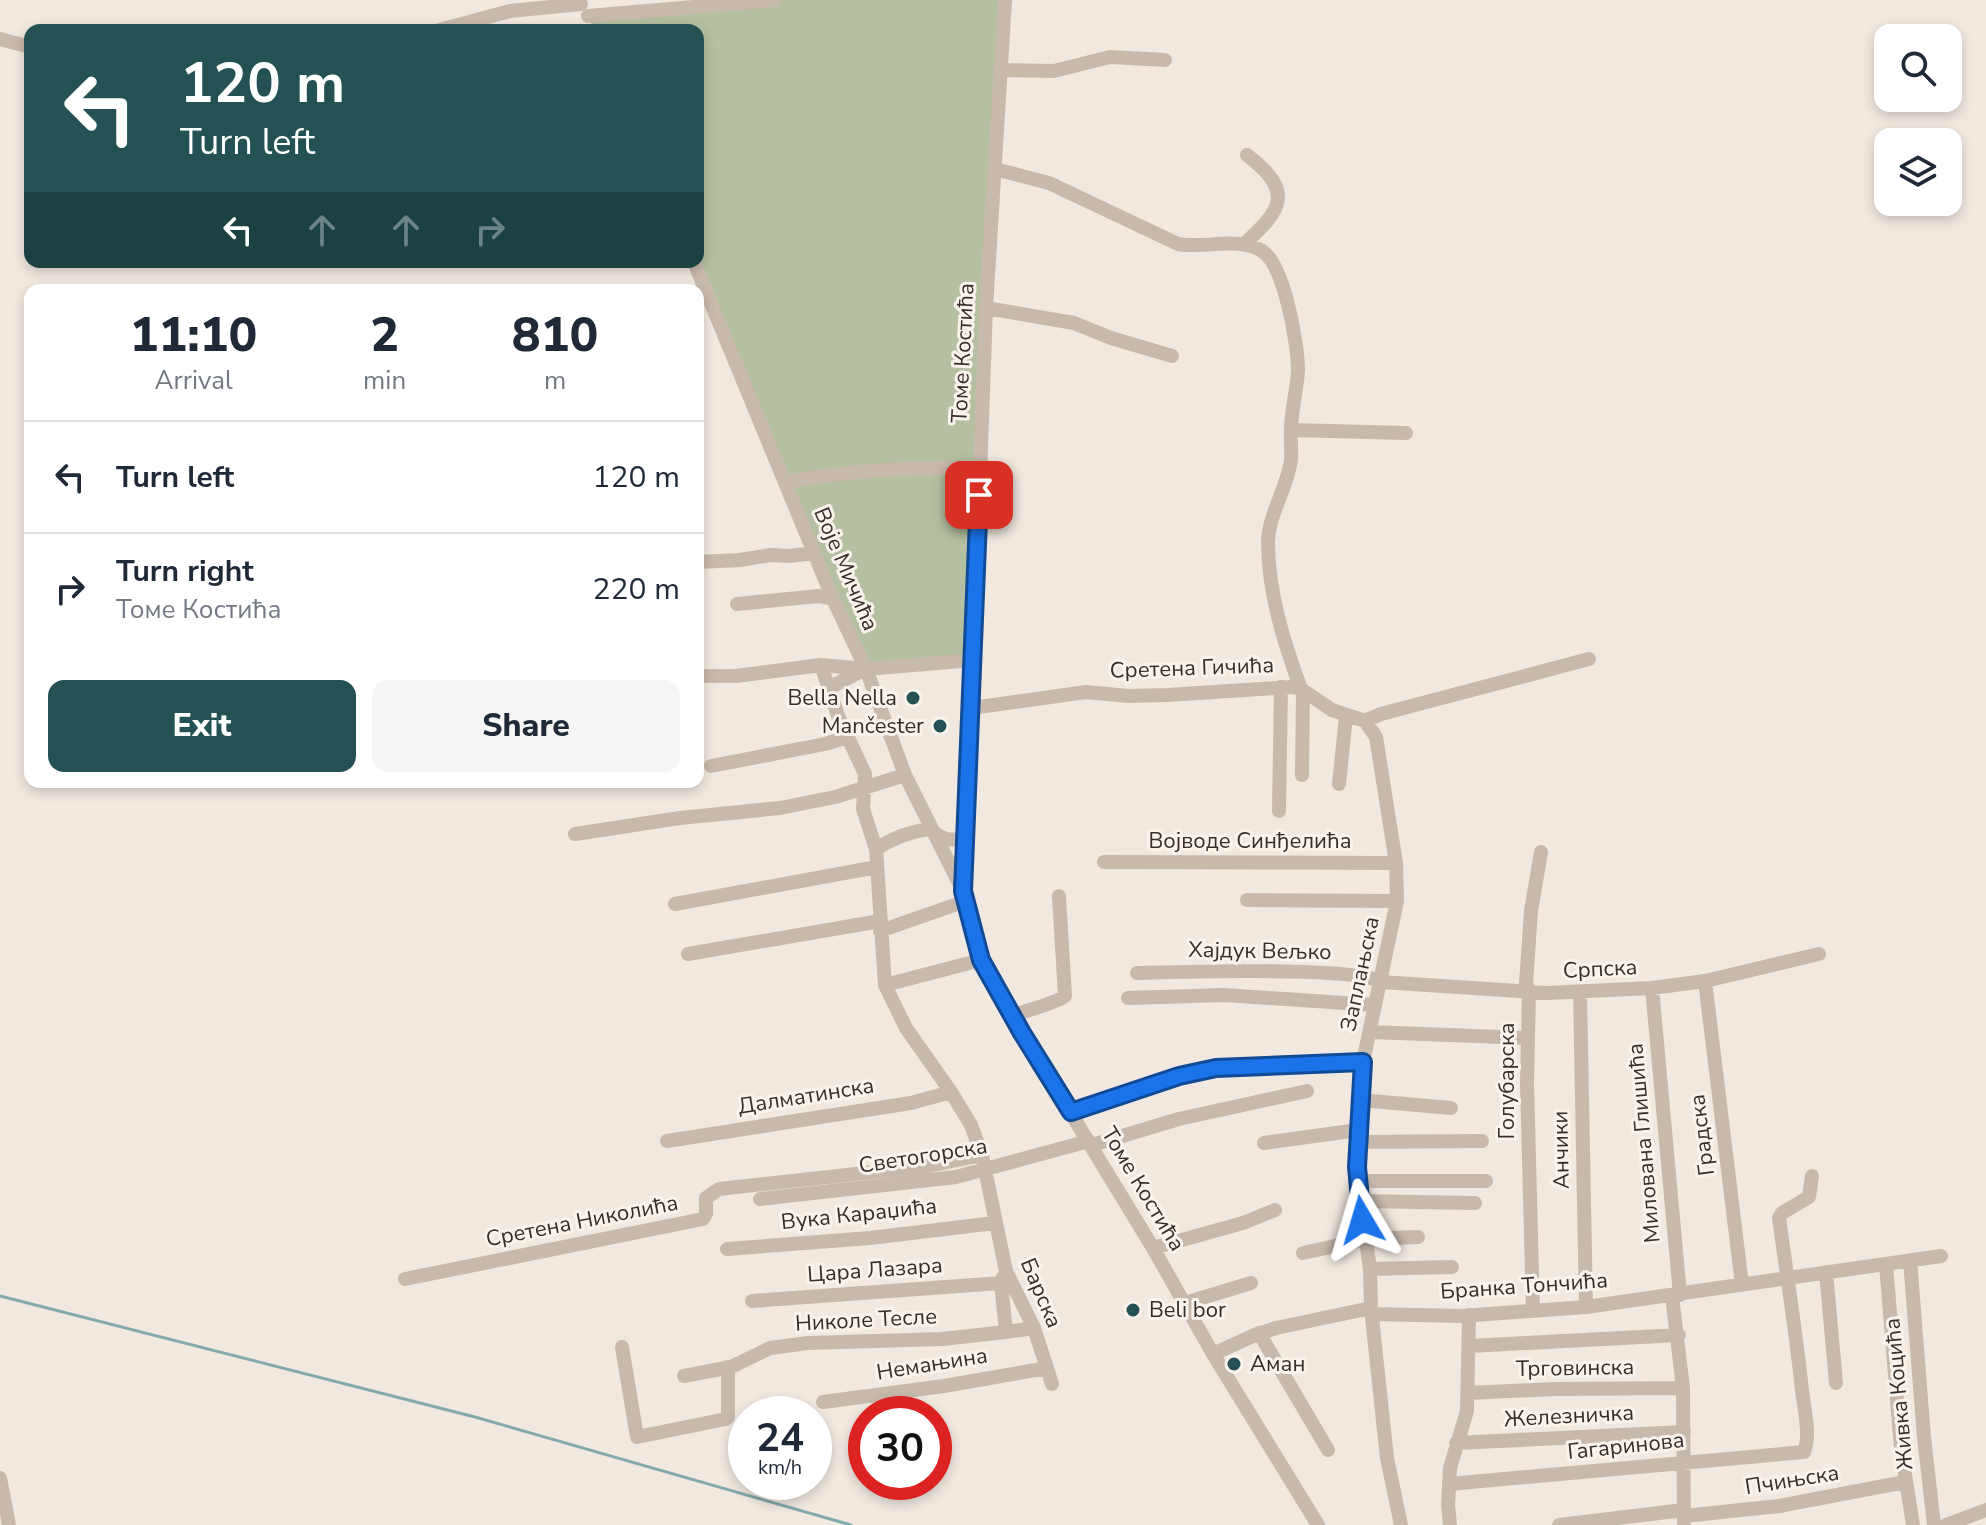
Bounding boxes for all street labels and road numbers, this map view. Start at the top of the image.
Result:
street label: Томе Костића [944,282,982,424]
street label: Воје Мичића [806,503,886,635]
street label: Сретена Гичића [1109,650,1275,686]
street label: Војводе Синђелића [1148,826,1352,856]
street label: Заплањска [1333,914,1387,1034]
street label: Хајдук Вељко [1188,935,1332,967]
street label: Српска [1562,952,1638,986]
street label: Голубарска [1492,1023,1522,1139]
street label: Милована Глишића [1620,1042,1668,1244]
street label: Далматинска [736,1070,876,1122]
street label: Градска [1682,1093,1722,1177]
street label: Анчики [1545,1111,1577,1189]
street label: Томе Костића [1094,1121,1192,1257]
street label: Светогорска [857,1131,989,1181]
street label: Сретена Николића [483,1188,681,1254]
street label: Вука Караџића [780,1191,938,1237]
street label: Цара Лазара [806,1250,944,1290]
street label: Барска [1013,1253,1069,1333]
street label: Бранка Тончића [1439,1265,1609,1307]
street label: Николе Тесле [794,1301,938,1339]
street label: Живка Коцића [1877,1317,1921,1471]
street label: Немањина [874,1340,990,1388]
street label: Трговинска [1516,1352,1634,1384]
street label: Железничка [1503,1398,1635,1434]
street label: Гагаринова [1566,1425,1686,1467]
street label: Пчињска [1743,1458,1841,1502]

